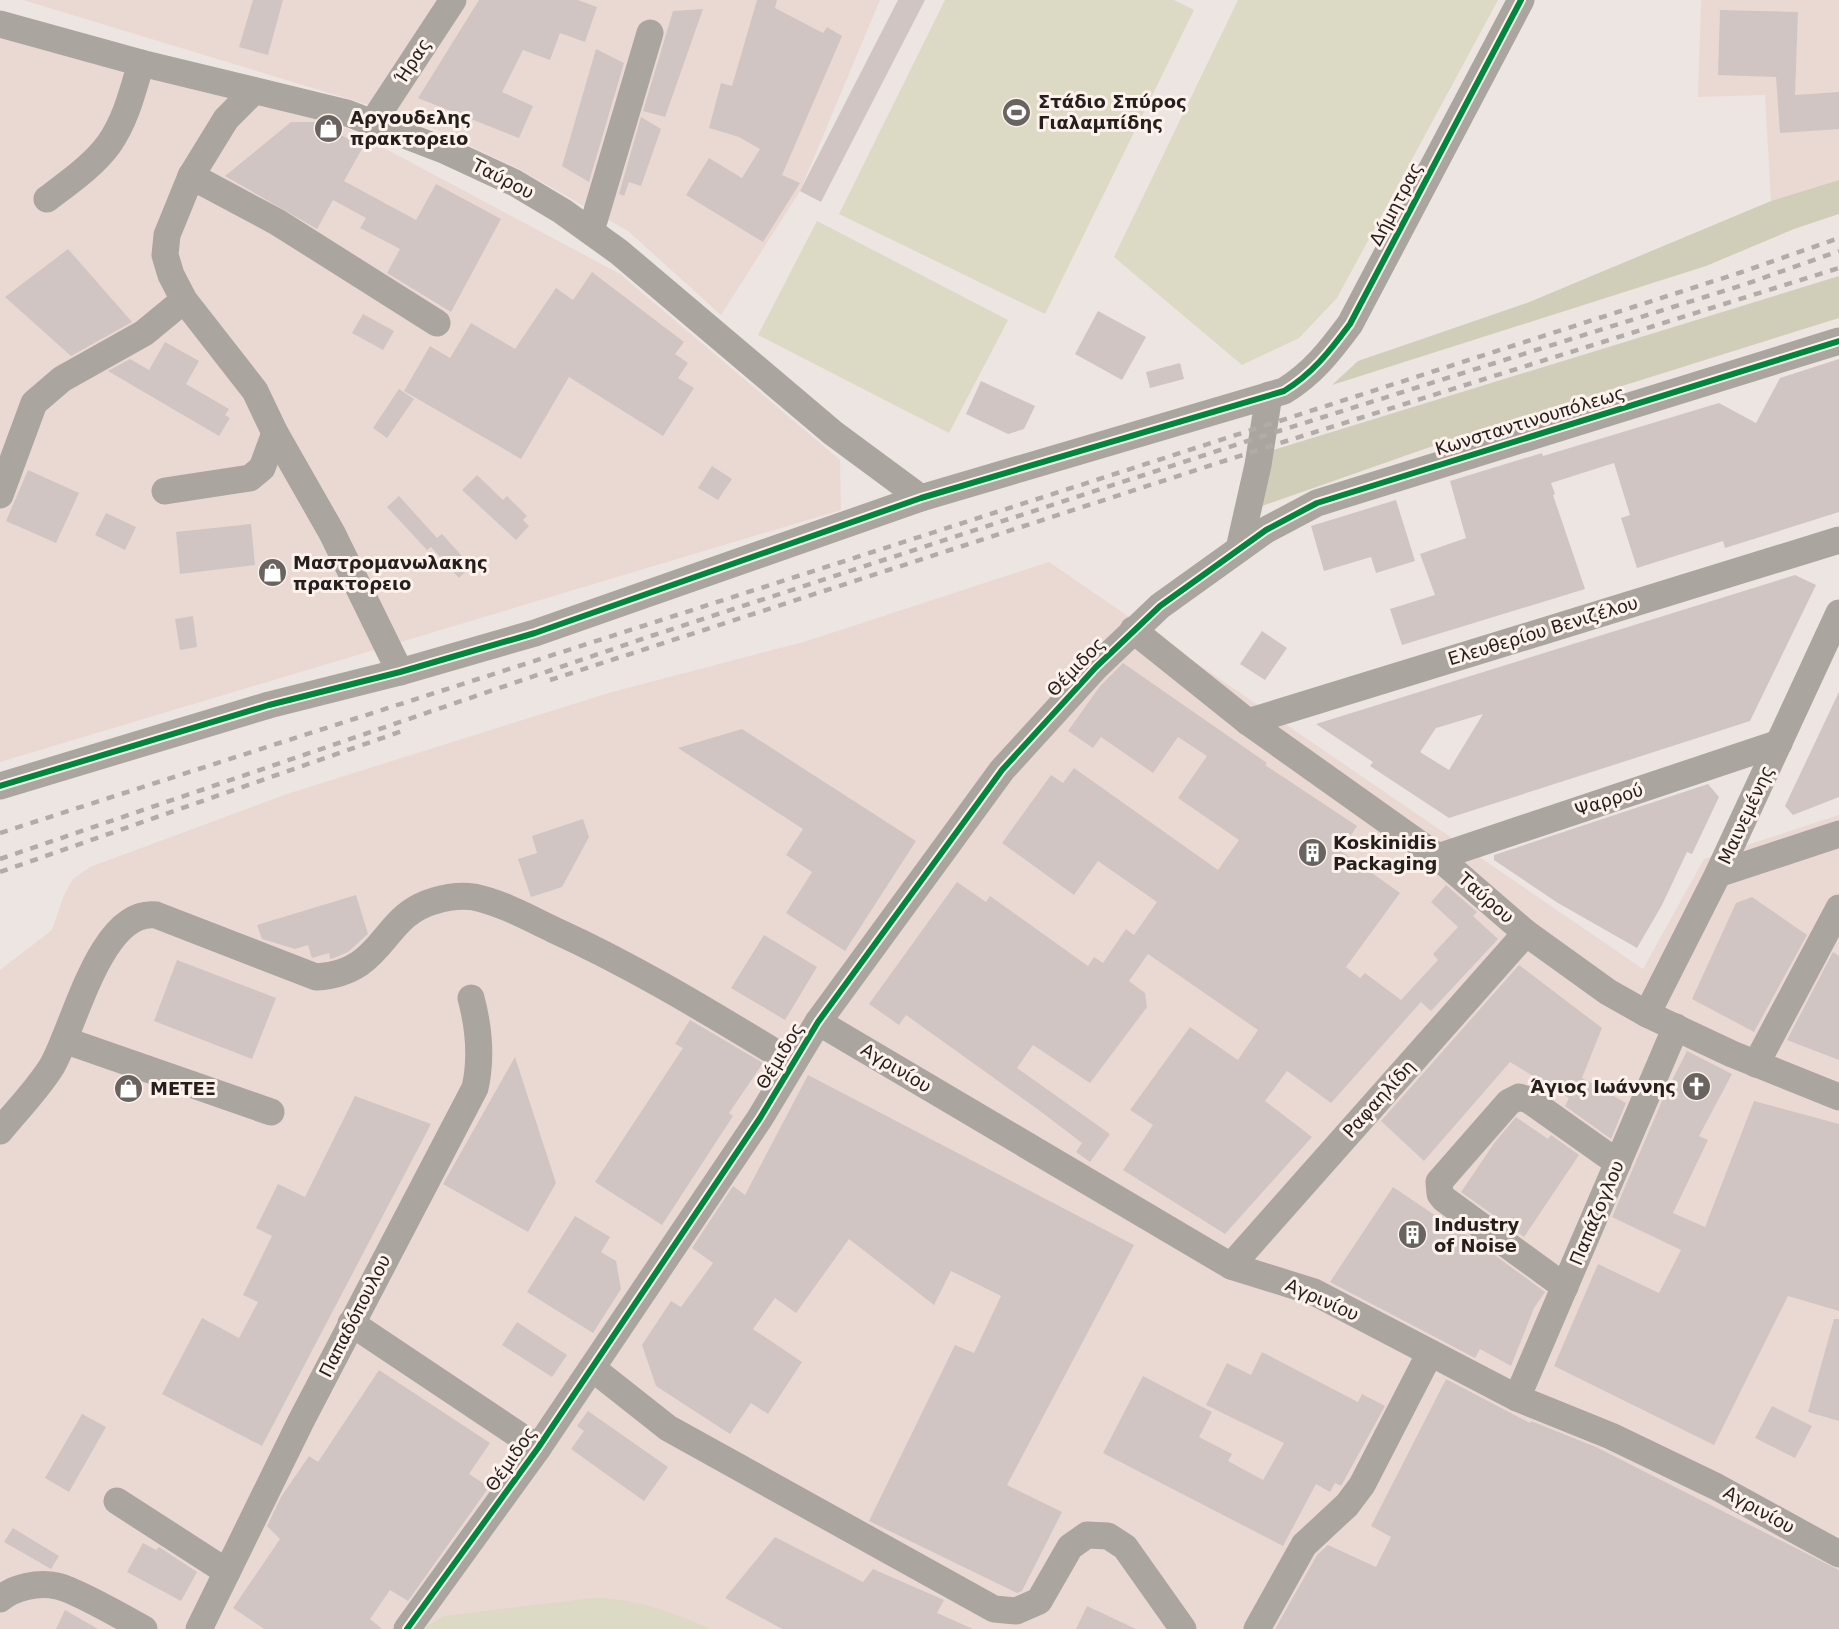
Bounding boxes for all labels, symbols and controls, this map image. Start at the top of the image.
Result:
street label: Ήρας [390,34,435,88]
place label: Στάδιο Σπύρος Γιαλαμπίδης [1038,91,1187,133]
sports icon: Στάδιο Σπύρος Γιαλαμπίδης [1001,96,1033,128]
place label: Αργουδελης πρακτορειο [350,107,471,149]
shop icon: Αργουδελης πρακτορειο [313,112,345,144]
street label: Ταύρου [468,154,537,203]
street label: Δήμητρας [1365,159,1426,249]
street label: Κωνσταντινουπόλεως [1432,382,1627,459]
place label: Μαστρομανωλακης πρακτορειο [293,552,488,594]
shop icon: Μαστρομανωλακης πρακτορειο [256,557,288,589]
street label: Ελευθερίου Βενιζέλου [1445,592,1640,669]
street label: Θέμιδος [1042,633,1109,701]
street label: Μαινεμένης [1714,762,1778,867]
street label: Ψαρρού [1572,779,1646,820]
place label: Koskinidis Packaging [1333,832,1437,874]
building icon: Koskinidis Packaging [1296,837,1328,869]
street label: Ταύρου [1454,867,1518,927]
street label: Θέμιδος [752,1019,808,1093]
street label: Αγρινίου [857,1038,935,1097]
street label: Ραφαηλίδη [1338,1056,1419,1142]
church icon: Άγιος Ιωάννης [1681,1071,1713,1103]
shop icon: ΜΕΤΕΞ [113,1073,145,1105]
place label: Άγιος Ιωάννης [1530,1076,1676,1097]
place label: ΜΕΤΕΞ [150,1078,216,1099]
street label: Παπάζογλου [1565,1157,1628,1268]
place label: Industry of Noise [1434,1214,1519,1256]
building icon: Industry of Noise [1397,1219,1429,1251]
street label: Παπαδόπουλου [315,1251,394,1380]
street label: Αγρινίου [1282,1274,1362,1325]
street label: Θέμιδος [481,1422,540,1495]
street label: Αγρινίου [1720,1481,1798,1538]

